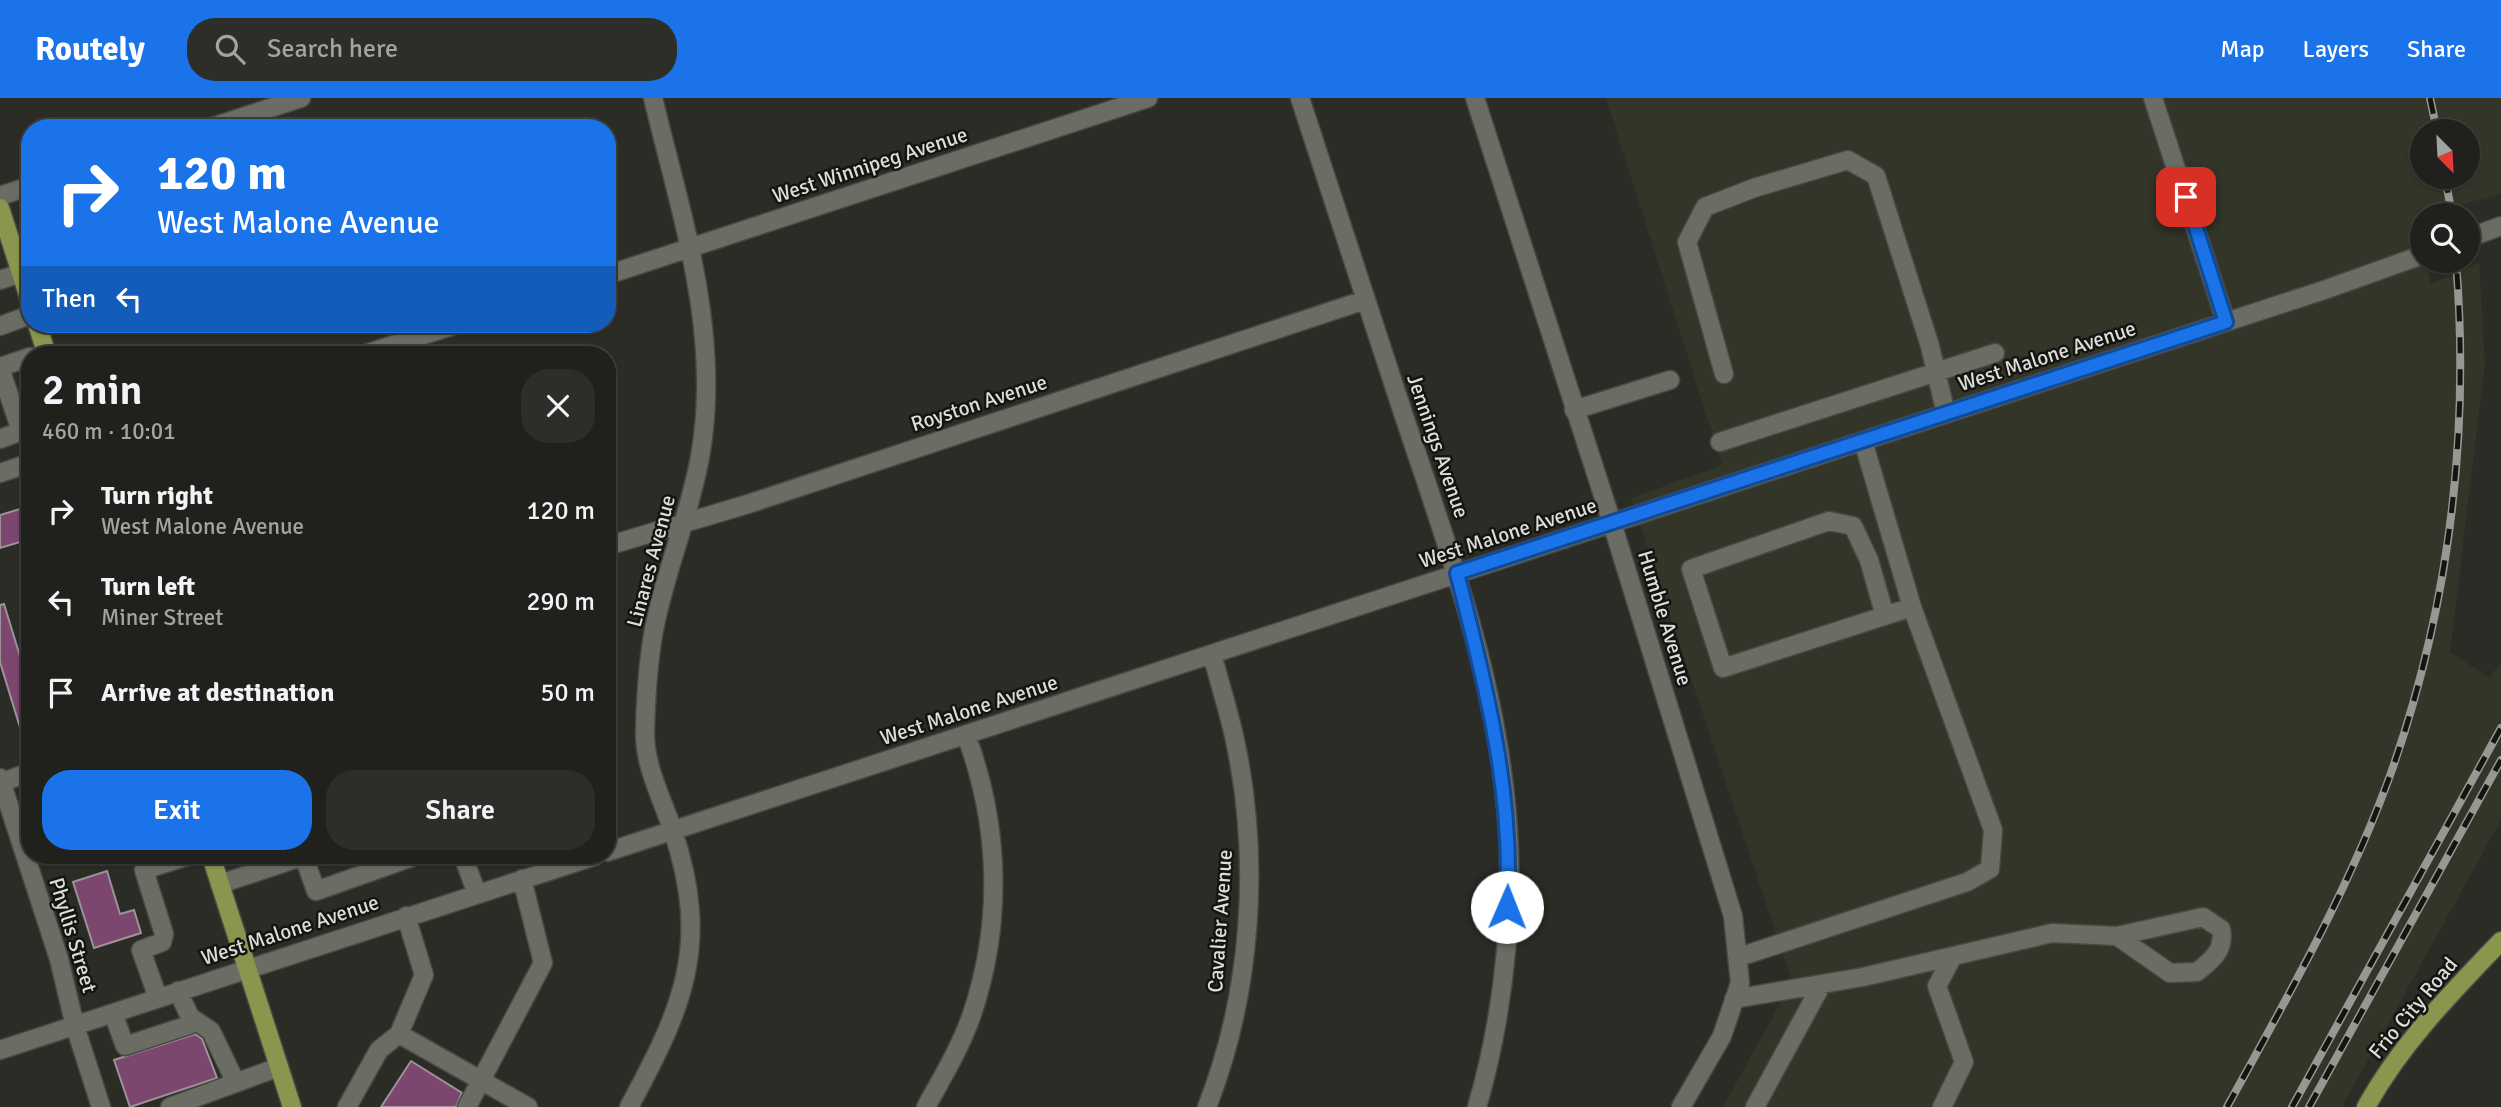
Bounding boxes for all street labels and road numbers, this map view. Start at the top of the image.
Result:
street label: West Winnipeg Avenue [769,121,971,209]
street label: West Malone Avenue [1955,315,2139,397]
street label: Royston Avenue [908,369,1050,437]
street label: Jennings Avenue [1401,371,1475,521]
street label: Linares Avenue [621,492,681,630]
street label: West Malone Avenue [1416,492,1600,574]
street label: Humble Avenue [1632,547,1698,689]
street label: West Malone Avenue [877,669,1061,751]
street label: Cavalier Avenue [1202,849,1238,993]
street label: Phyllis Street [43,874,103,996]
street label: West Malone Avenue [198,889,382,971]
street label: Frio City Road [2363,952,2463,1064]

